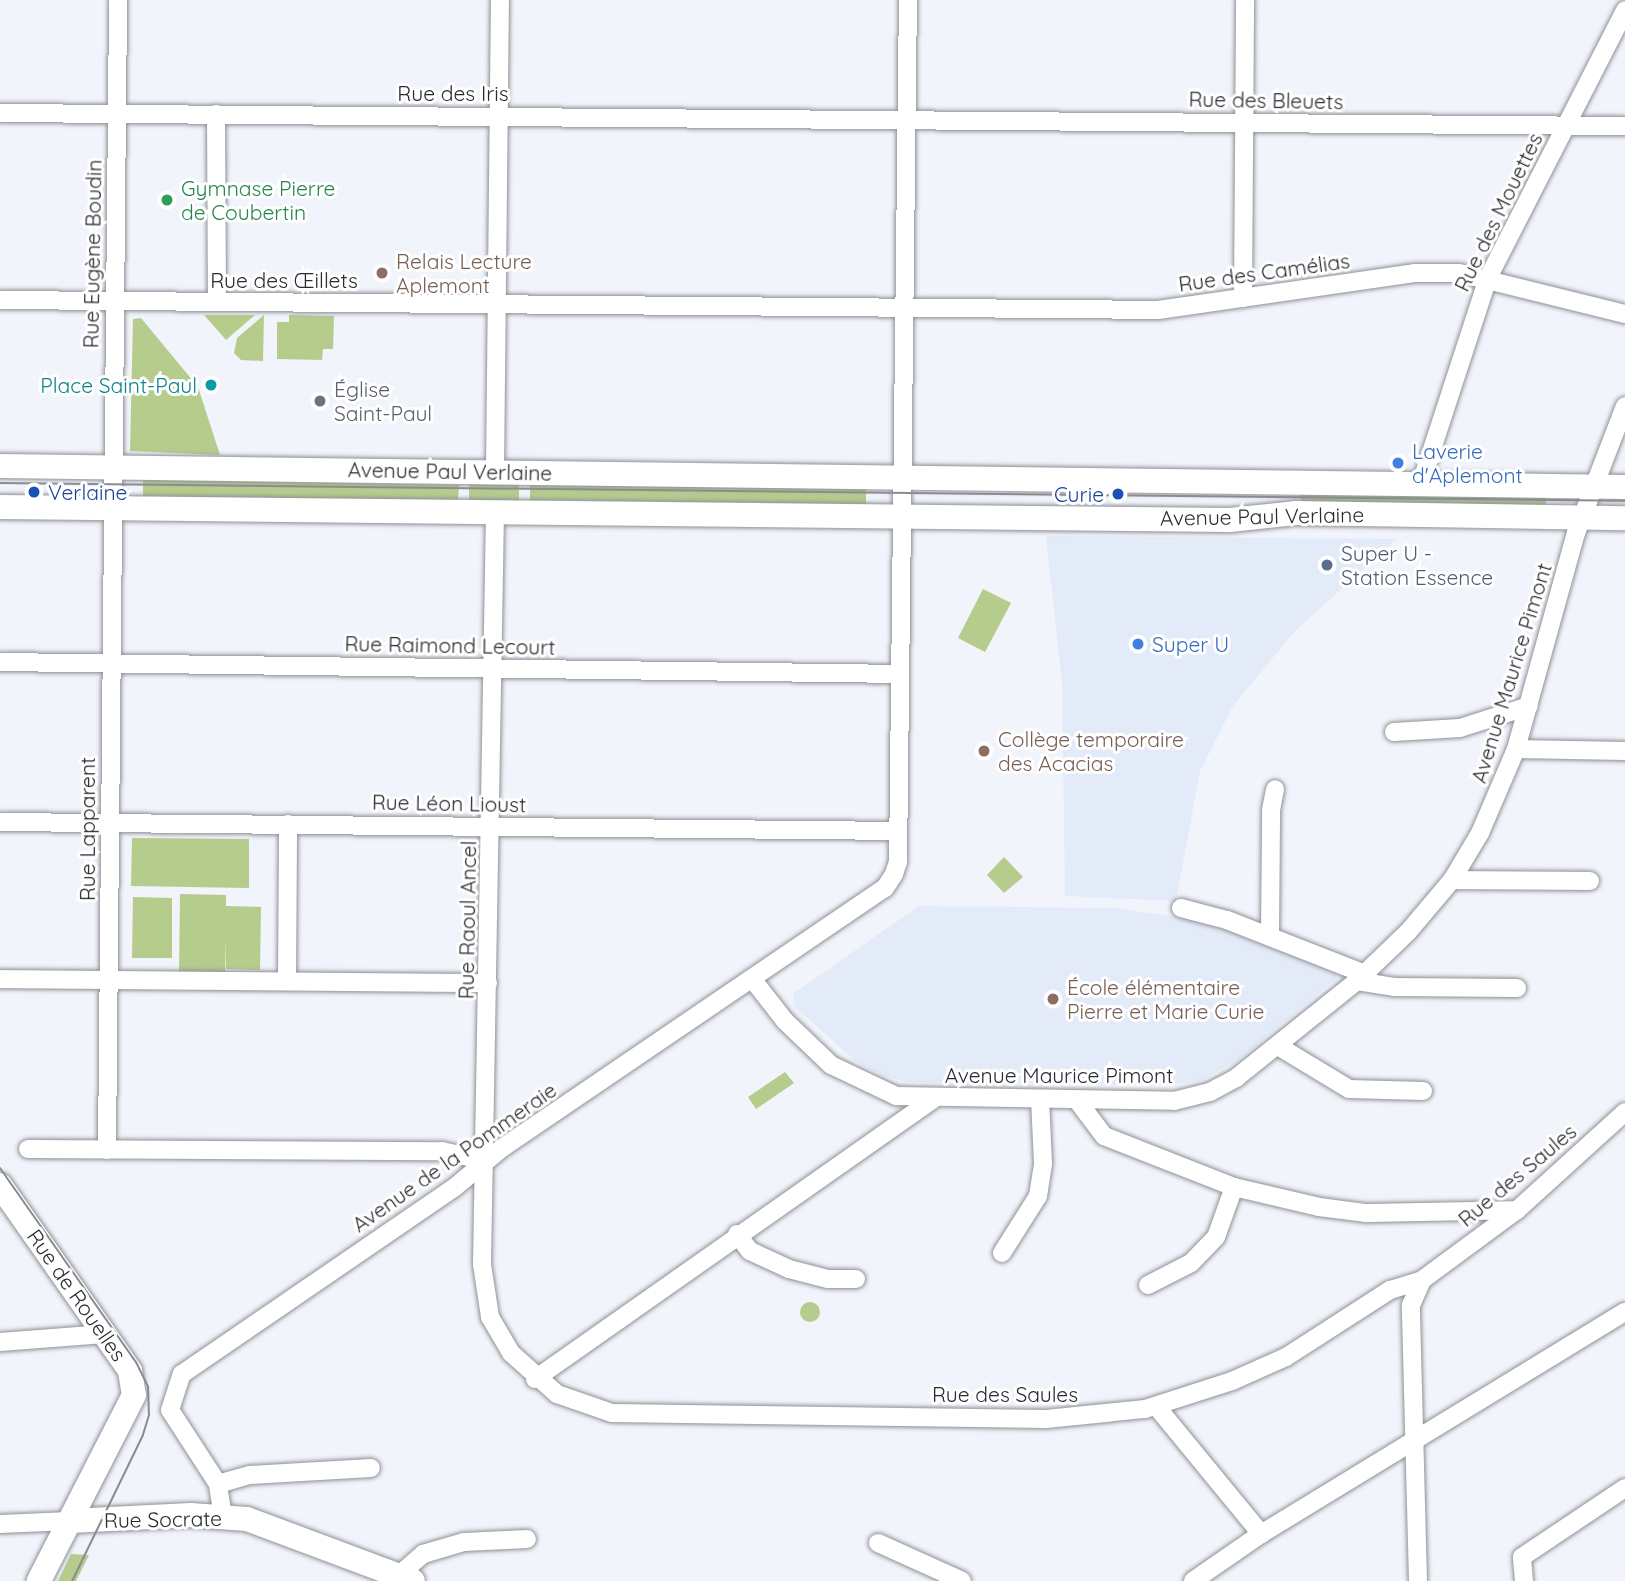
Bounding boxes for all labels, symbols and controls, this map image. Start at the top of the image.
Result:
street label: Rue des Iris [397,80,509,106]
street label: Rue des Bleuets [1188,86,1344,114]
street label: Rue des Mouettes [1449,129,1547,295]
street label: Rue Eugène Boudin [78,159,106,349]
place label: Gymnase Pierre de Coubertin [181,175,335,225]
marker: Gymnase Pierre de Coubertin [159,192,175,208]
street label: Rue des Camélias [1177,247,1351,297]
place label: Relais Lecture Aplemont [396,248,532,298]
marker: Relais Lecture Aplemont [374,265,390,281]
street label: Rue des Œillets [210,267,358,293]
place label: Place Saint-Paul [40,372,197,398]
place label: Église Saint-Paul [334,376,432,426]
marker: Place Saint-Paul [203,377,219,393]
marker: Église Saint-Paul [312,393,328,409]
place label: Laverie d'Aplemont [1412,438,1523,488]
marker: Laverie d'Aplemont [1390,455,1406,471]
street label: Avenue Paul Verlaine [348,457,552,485]
place label: Verlaine [48,479,127,505]
place label: Curie [1054,481,1104,507]
marker: Verlaine [26,484,42,500]
marker: Curie [1110,486,1126,502]
street label: Avenue Paul Verlaine [1160,502,1364,530]
place label: Super U - Station Essence [1341,540,1493,590]
marker: Super U - Station Essence [1319,557,1335,573]
street label: Avenue Maurice Pimont [1466,560,1556,786]
street label: Rue Raimond Lecourt [344,631,556,659]
place label: Super U [1152,631,1229,657]
marker: Super U [1130,636,1146,652]
place label: Collège temporaire des Acacias [998,726,1184,776]
marker: Collège temporaire des Acacias [976,743,992,759]
street label: Rue Lapparent [74,757,100,901]
street label: Rue Léon Lioust [372,789,526,817]
street label: Rue Raoul Ancel [453,840,481,1000]
place label: École élémentaire Pierre et Marie Curie [1067,974,1264,1024]
marker: École élémentaire Pierre et Marie Curie [1045,991,1061,1007]
street label: Avenue Maurice Pimont [945,1062,1173,1088]
street label: Avenue de la Pommeraie [347,1077,561,1237]
street label: Rue des Saules [1453,1118,1581,1232]
street label: Rue de Rouelles [22,1224,132,1366]
street label: Rue des Saules [932,1381,1078,1407]
street label: Rue Socrate [104,1505,222,1533]

